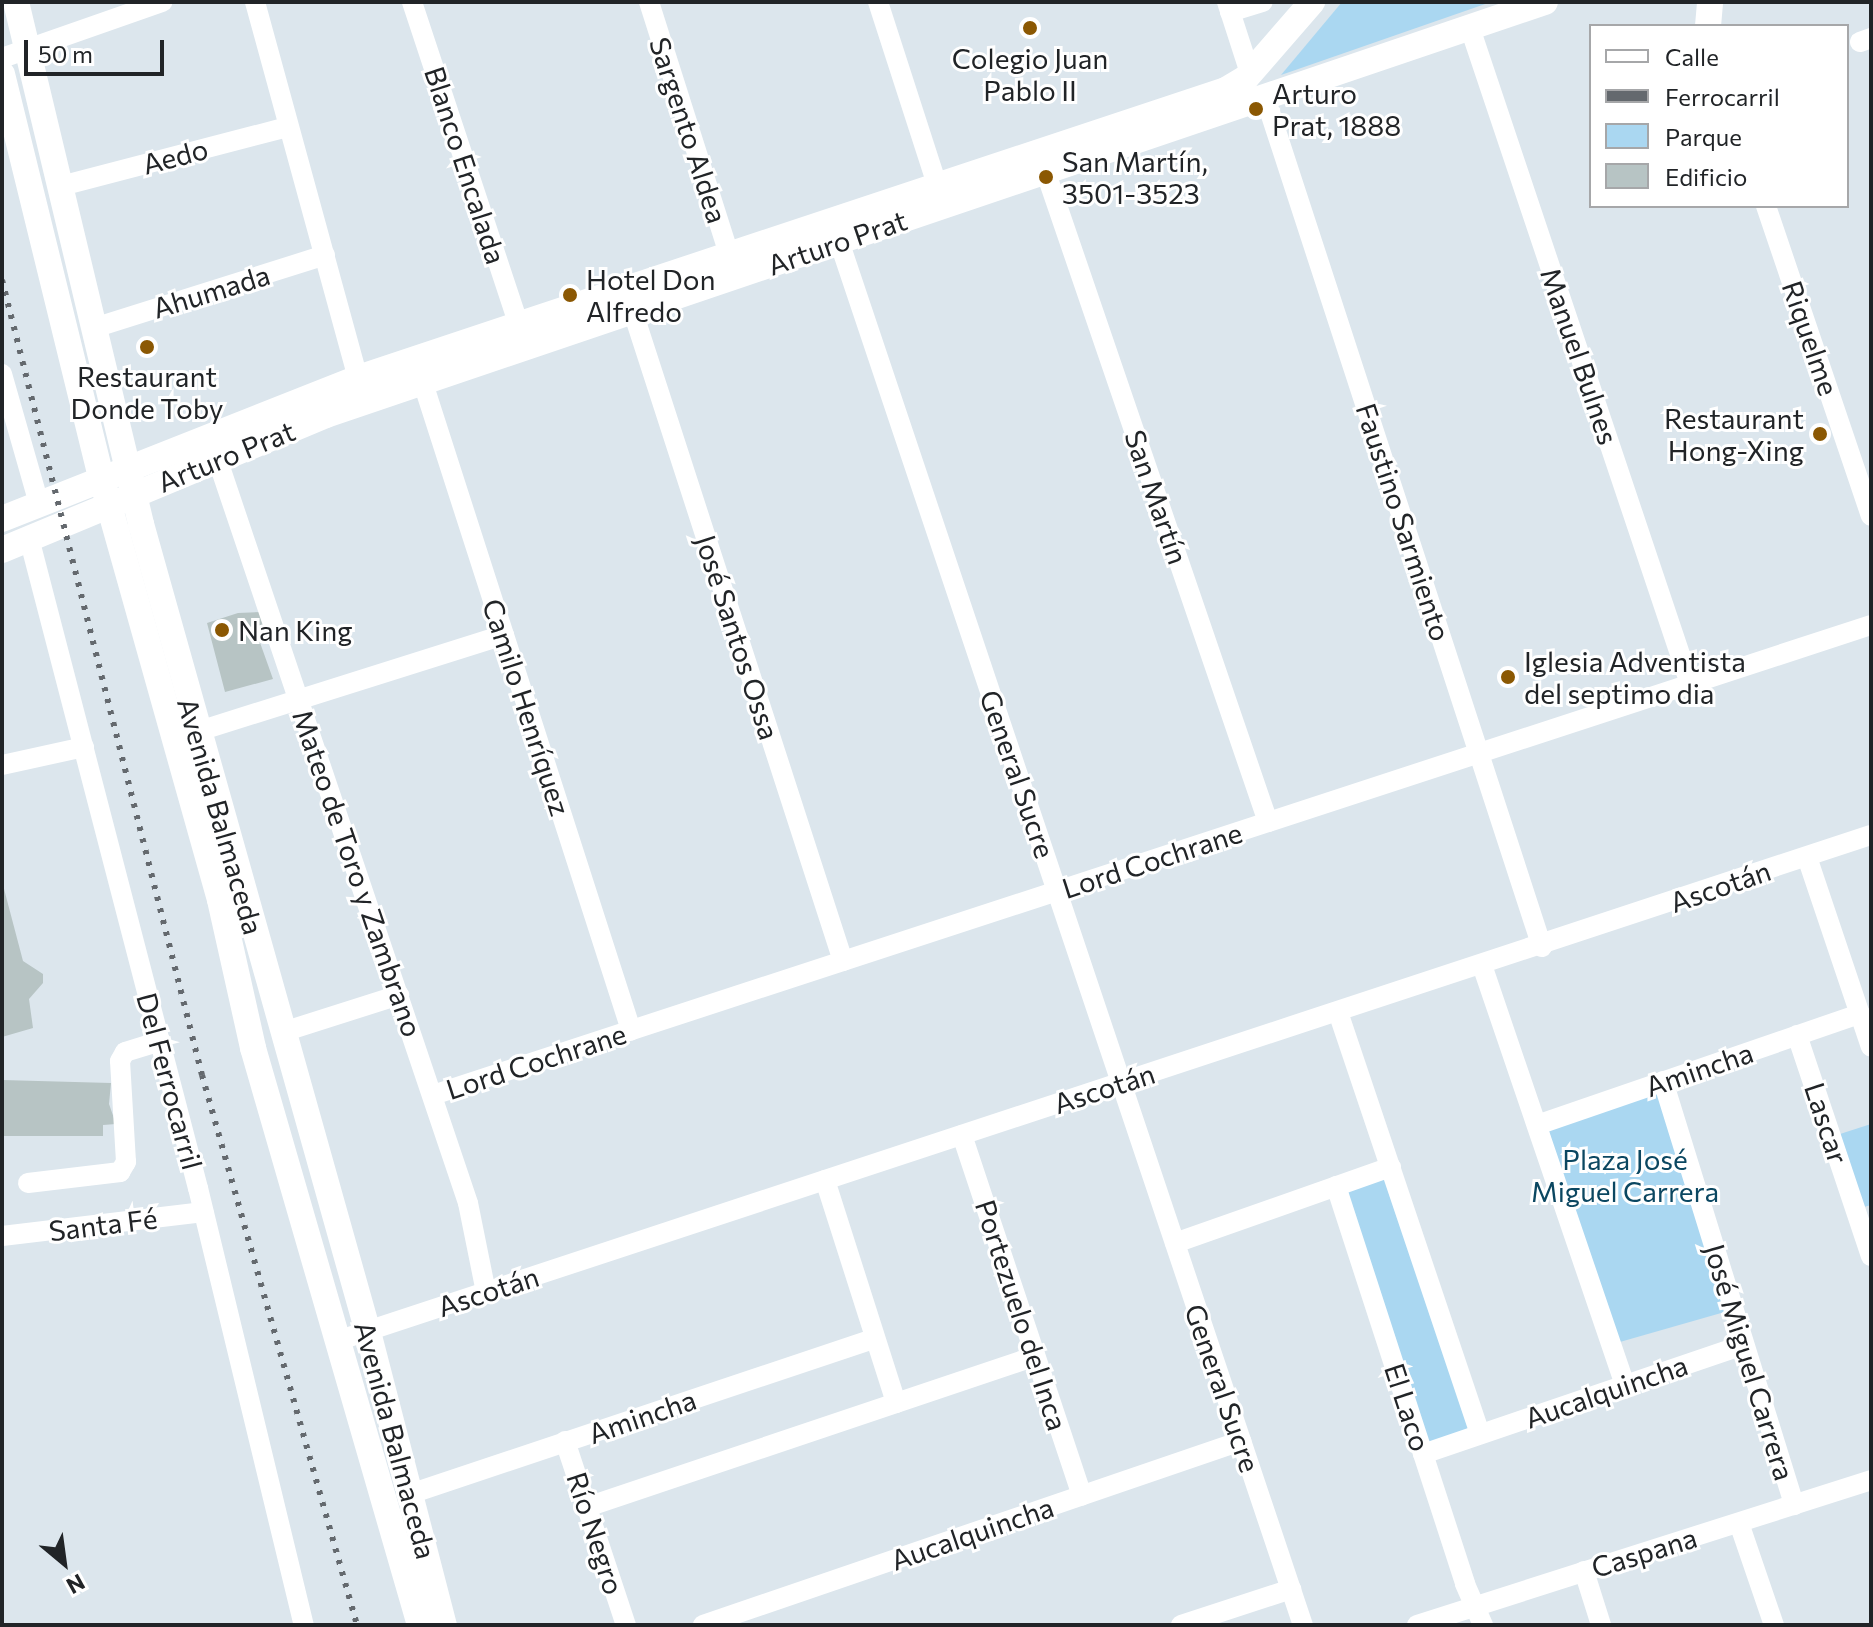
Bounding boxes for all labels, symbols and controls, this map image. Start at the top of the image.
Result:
marker: Colegio Juan Pablo II [1021,19,1039,37]
scale bar [28,24,168,74]
legend [1589,24,1849,208]
street label: Sargento Aldea [643,33,735,227]
text: 50 m [38,39,93,68]
place label: Colegio Juan Pablo II [952,41,1108,107]
text: Calle [1665,42,1719,71]
street label: Blanco Encalada [418,62,514,268]
place label: Arturo Prat, 1888 [1272,76,1401,142]
text: Ferrocarril [1665,82,1780,111]
marker: Arturo Prat, 1888 [1247,100,1265,118]
text: Parque [1665,122,1742,151]
street label: Aedo [139,131,211,181]
place label: San Martín, 3501-3523 [1062,144,1208,210]
text: Edificio [1665,162,1747,191]
marker: San Martín, 3501-3523 [1037,168,1055,186]
street label: Arturo Prat [763,203,911,281]
street label: Ahumada [148,257,274,325]
place label: Hotel Don Alfredo [586,262,715,328]
street label: Manuel Bulnes [1534,263,1626,449]
street label: Riquelme [1776,276,1846,400]
marker: Hotel Don Alfredo [561,286,579,304]
marker: Restaurant Donde Toby [138,338,156,356]
place label: Restaurant Donde Toby [71,359,223,425]
street label: Faustino Sarmiento [1350,399,1458,645]
place label: Restaurant Hong-Xing [1664,401,1804,467]
street label: Arturo Prat [152,413,300,499]
marker: Restaurant Hong-Xing [1811,425,1829,443]
street label: San Martín [1118,426,1196,568]
street label: José Santos Ossa [689,530,787,744]
street label: Camilo Henríquez [476,595,578,819]
place label: Nan King [238,613,352,647]
marker: Nan King [213,621,231,639]
place label: Iglesia Adventista del septimo dia [1524,644,1746,710]
marker: Iglesia Adventista del septimo dia [1499,668,1517,686]
street label: General Sucre [974,686,1062,862]
street label: Avenida Balmaceda [171,694,271,938]
street label: Mateo de Toro y Zambrano [286,705,430,1041]
street label: Lord Cochrane [1058,815,1246,905]
street label: Ascotán [1665,853,1775,919]
street label: Del Ferrocarril [130,989,210,1173]
street label: Lord Cochrane [442,1016,630,1106]
street label: Amincha [1641,1035,1757,1103]
street label: Ascotán [1049,1056,1159,1120]
street label: Lascar [1798,1078,1856,1168]
park label: Plaza José Miguel Carrera [1531,1142,1719,1208]
street label: Portezuelo del Inca [969,1196,1075,1434]
street label: Santa Fé [47,1201,159,1247]
street label: José Miguel Carrera [1698,1240,1802,1484]
street label: Ascotán [433,1259,543,1323]
street label: General Sucre [1179,1300,1267,1476]
street label: Avenida Balmaceda [348,1318,444,1562]
street label: Aucalquincha [1520,1347,1692,1435]
street label: El Laco [1378,1359,1438,1455]
street label: Amincha [584,1382,700,1450]
street label: Río Negro [560,1468,632,1598]
street label: Aucalquincha [886,1489,1058,1577]
street label: Caspana [1587,1520,1701,1584]
north arrow [24,1523,104,1603]
text: N [62,1569,90,1600]

